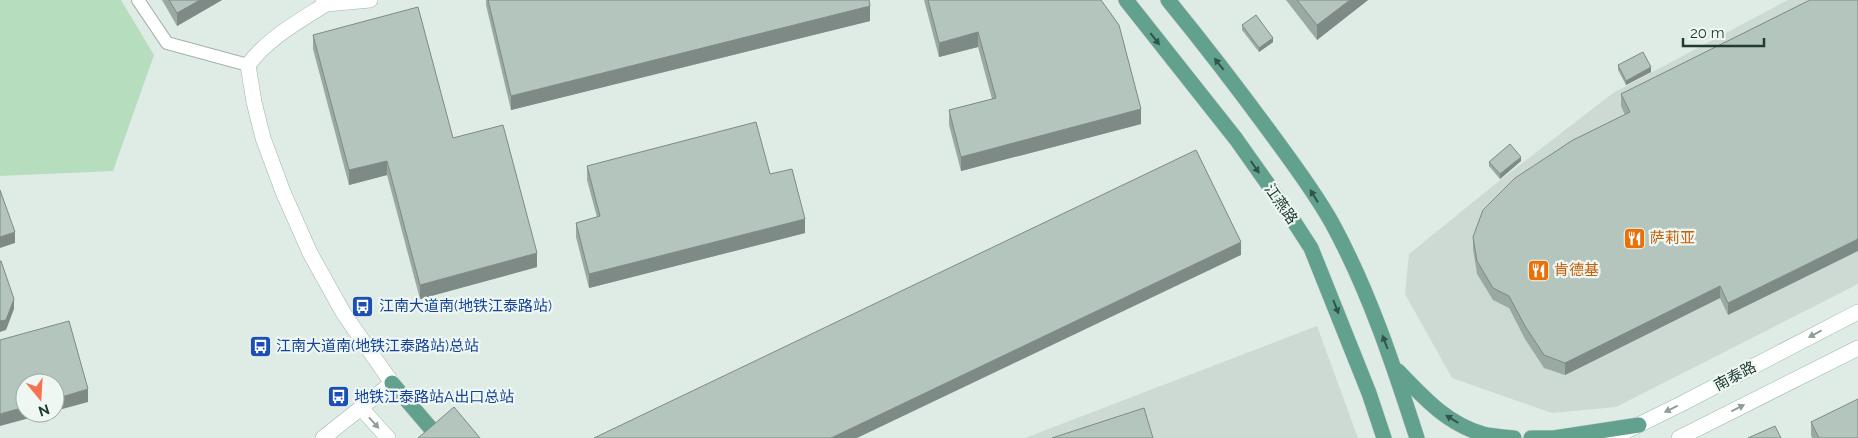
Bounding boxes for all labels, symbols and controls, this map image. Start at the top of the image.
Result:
scale bar [1683,15,1764,47]
text: 20 m [1690,24,1725,42]
one-way arrow [1150,32,1161,45]
one-way arrow [1214,58,1225,71]
one-way arrow [1250,160,1260,174]
street label: 江燕路 [1261,180,1301,228]
one-way arrow [1310,189,1319,203]
restaurant icon: 萨莉亚 [1622,226,1646,250]
place label: 萨莉亚 [1650,229,1695,247]
restaurant icon: 肯德基 [1526,258,1550,282]
place label: 肯德基 [1554,261,1599,279]
bus stop icon: 江南大道南(地铁江泰路站) [351,294,375,318]
place label: 江南大道南(地铁江泰路站) [379,297,552,315]
one-way arrow [1332,300,1340,314]
one-way arrow [1808,330,1822,339]
bus stop icon: 江南大道南(地铁江泰路站)总站 [248,334,272,358]
one-way arrow [1381,334,1389,349]
place label: 江南大道南(地铁江泰路站)总站 [276,337,479,355]
street label: 南泰路 [1711,357,1759,395]
north arrow [15,373,65,423]
bus stop icon: 地铁江泰路站A出口总站 [326,385,350,409]
place label: 地铁江泰路站A出口总站 [354,388,514,406]
text: N [36,401,52,420]
one-way arrow [1731,404,1745,412]
one-way arrow [1663,405,1678,413]
one-way arrow [1445,414,1458,423]
one-way arrow [369,416,380,429]

